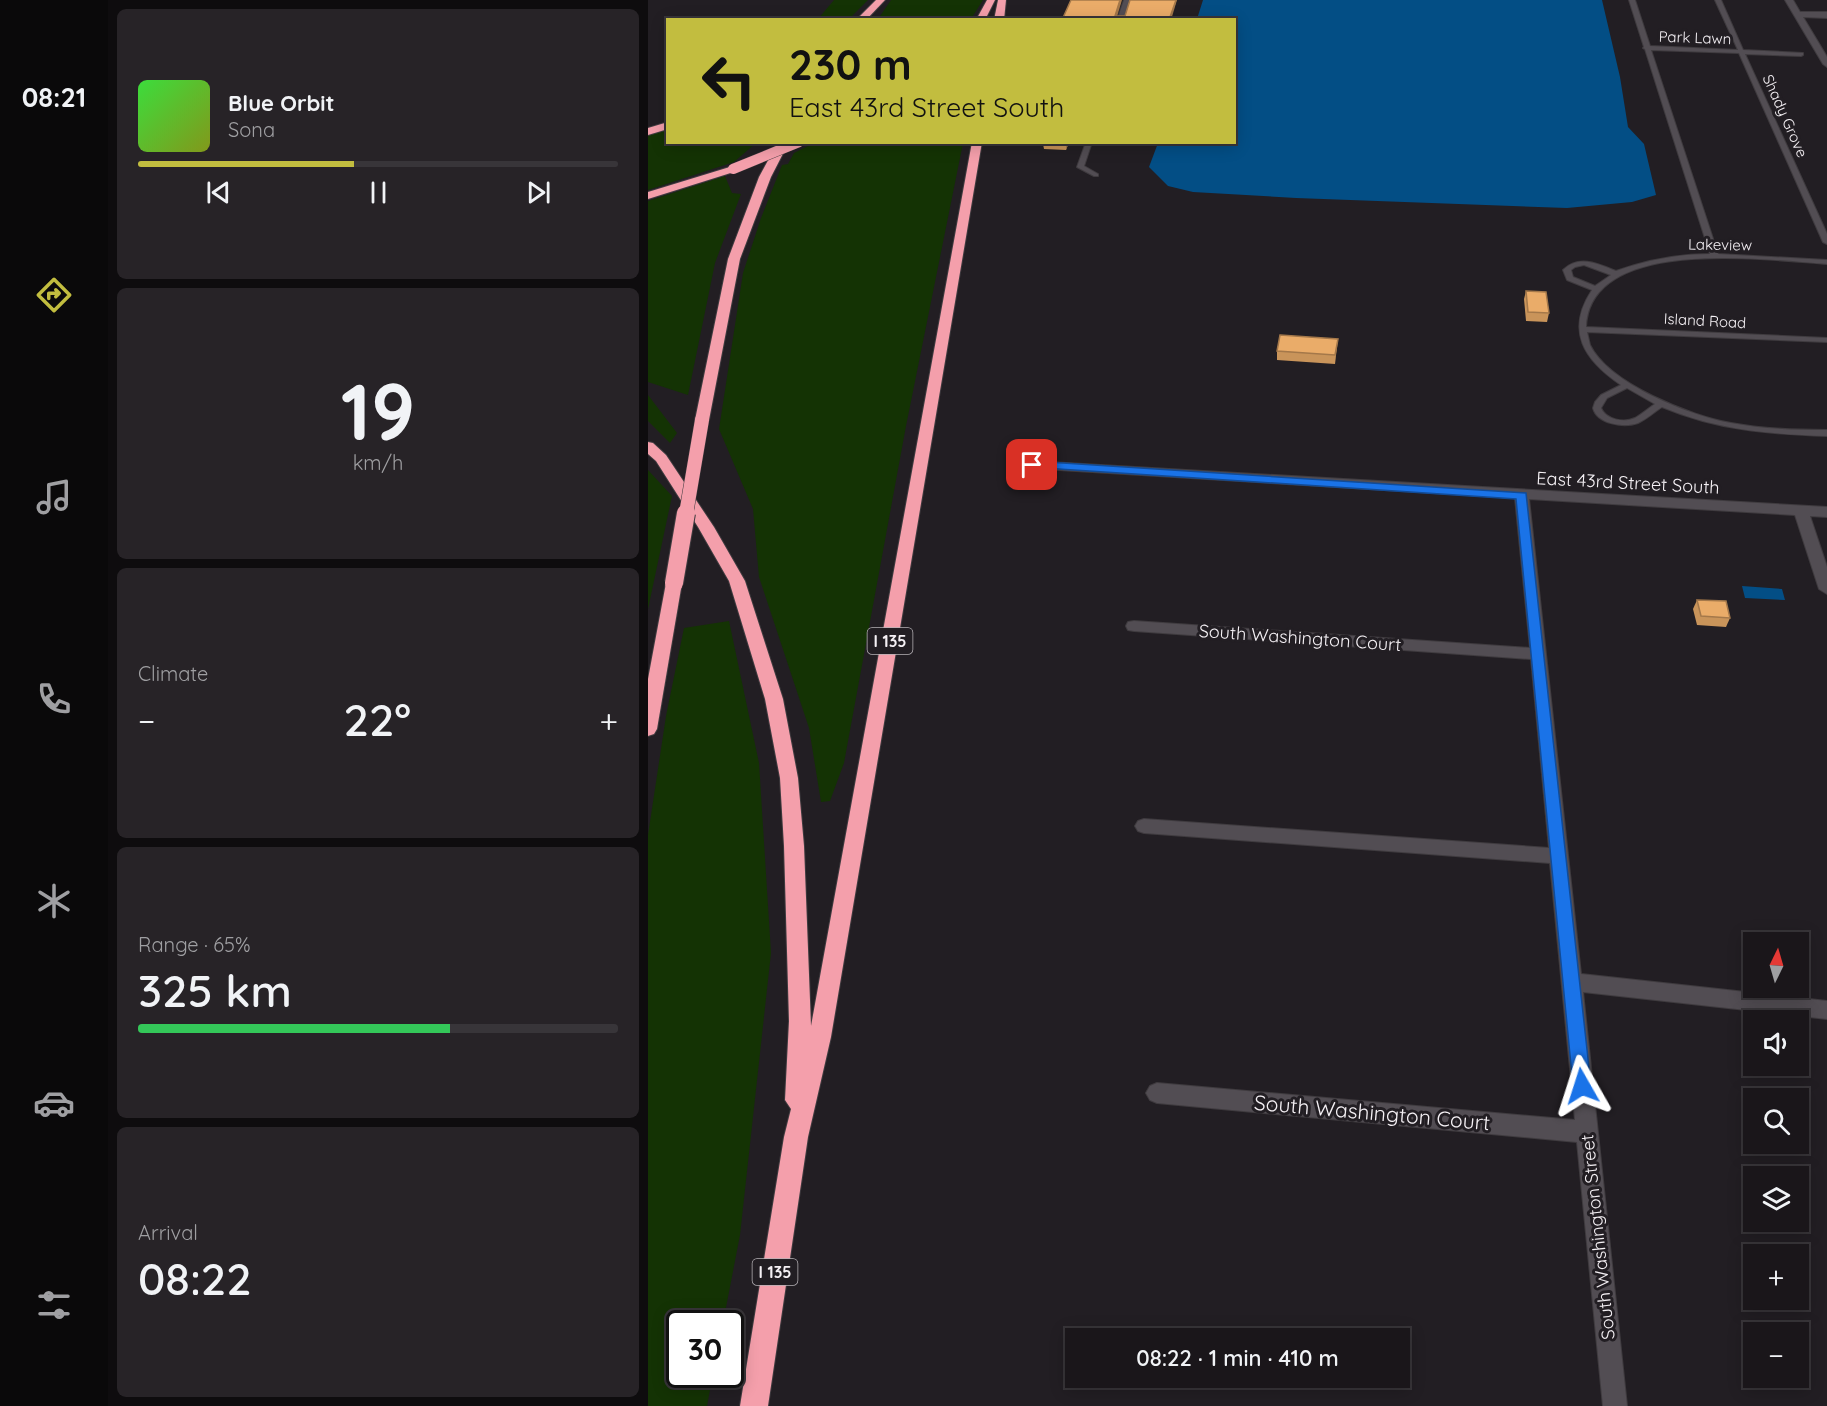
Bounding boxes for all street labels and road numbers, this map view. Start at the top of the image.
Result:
street label: Park Lawn [1658,27,1732,48]
street label: Shady Grove [1759,71,1812,160]
street label: Lakeview [1688,234,1752,255]
street label: Island Road [1663,309,1747,332]
street label: East 43rd Street South [1536,466,1720,499]
street label: South Washington Court [1198,619,1402,656]
road number: I 135 [868,628,912,654]
street label: South Washington Court [1253,1089,1491,1135]
street label: South Washington Street [1575,1133,1620,1341]
road number: I 135 [752,1259,798,1285]

